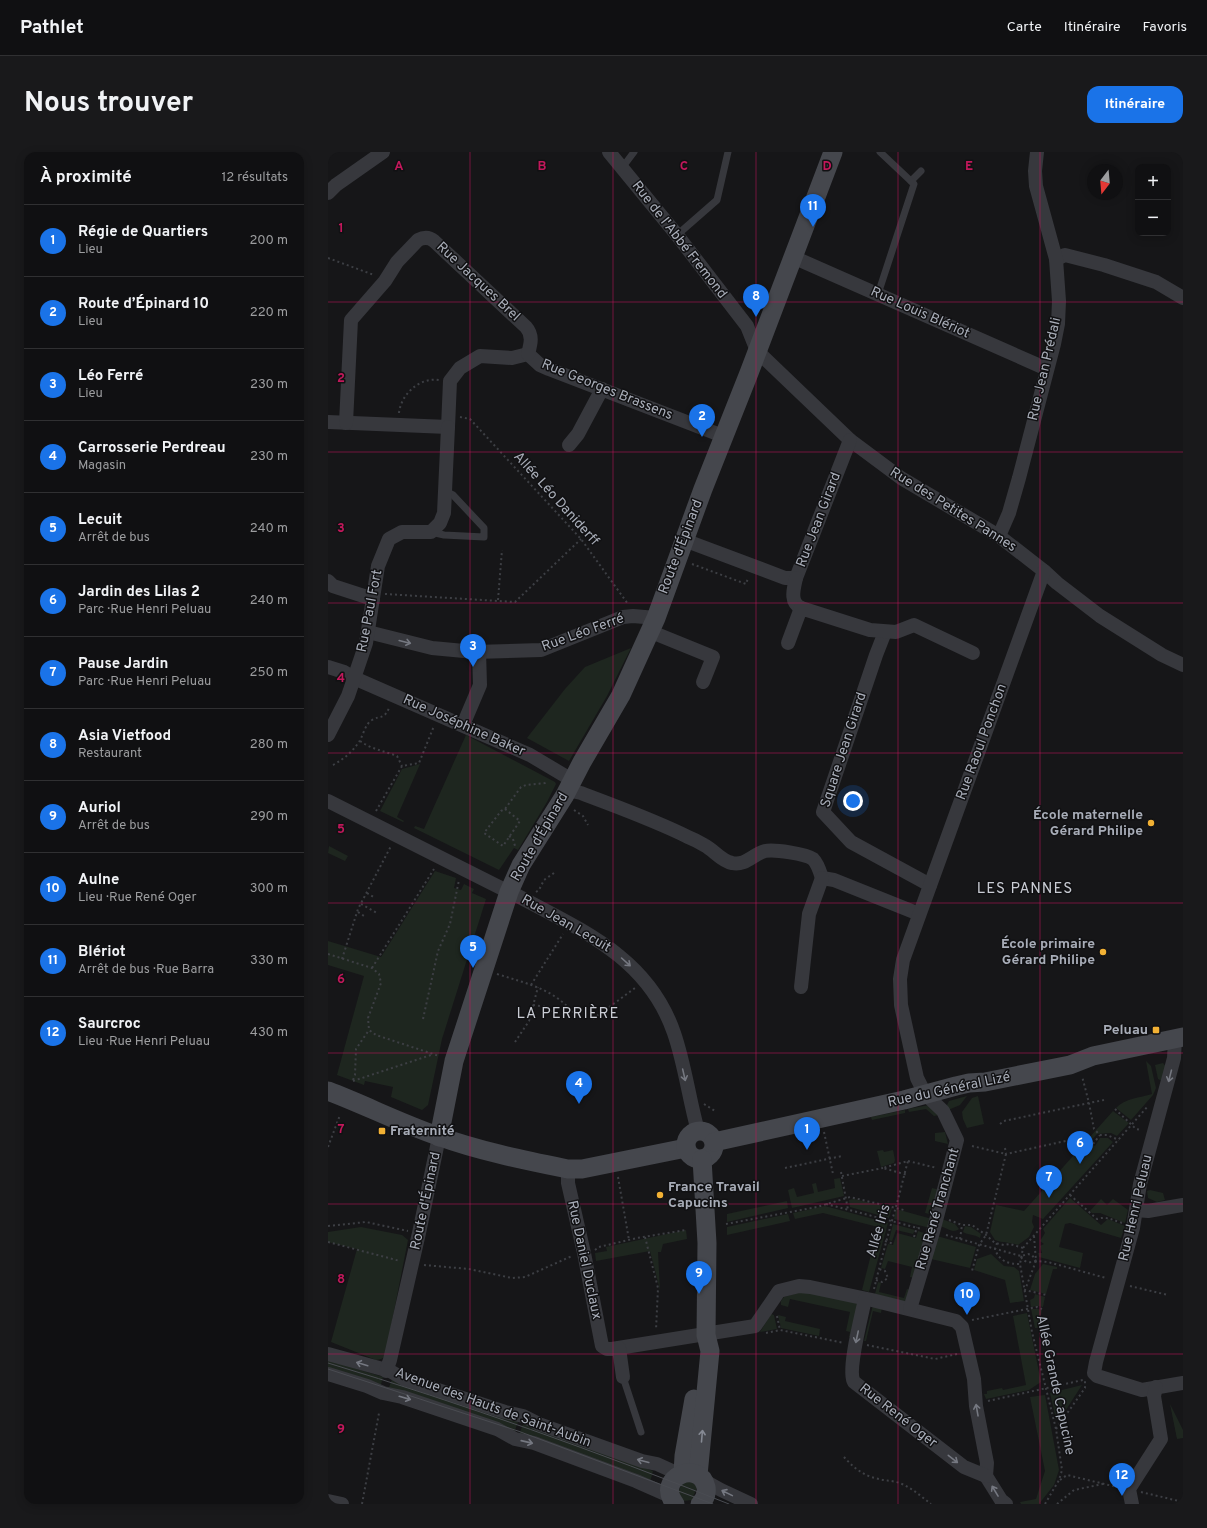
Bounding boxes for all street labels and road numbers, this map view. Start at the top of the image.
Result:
street label: Rue de l'Abbé Fremond [628,178,730,302]
street label: Rue Jacques Brel [433,239,523,325]
street label: Rue Louis Blériot [868,283,972,343]
street label: Rue Jean Prédali [1025,316,1065,422]
street label: Rue Georges Brassens [539,356,675,424]
street label: Allée Léo Daniderff [509,449,603,550]
street label: Rue des Petites Pannes [886,464,1020,556]
street label: Rue Jean Girard [793,470,845,570]
street label: Route d'Épinard [654,497,707,597]
street label: Rue Paul Fort [354,568,386,654]
street label: Rue Léo Ferré [539,610,627,656]
street label: Rue Raoul Ponchon [953,682,1011,802]
street label: Square Jean Girard [817,690,871,810]
street label: Rue Joséphine Baker [400,691,528,761]
street label: Route d'Épinard [507,789,572,884]
street label: Rue Jean Lecuit [518,891,614,957]
street label: Rue du Général Lizé [886,1069,1012,1111]
street label: Rue René Tranchant [912,1146,964,1272]
street label: Route d'Épinard [406,1150,445,1252]
street label: Rue Henri Peluau [1115,1153,1157,1263]
street label: Rue Daniel Duclaux [563,1199,605,1321]
street label: Allée Iris [863,1202,895,1260]
street label: Allée Grande Capucine [1032,1313,1078,1457]
street label: Avenue des Hauts de Saint-Aubin [393,1365,593,1451]
street label: Rue René Oger [856,1380,941,1452]

